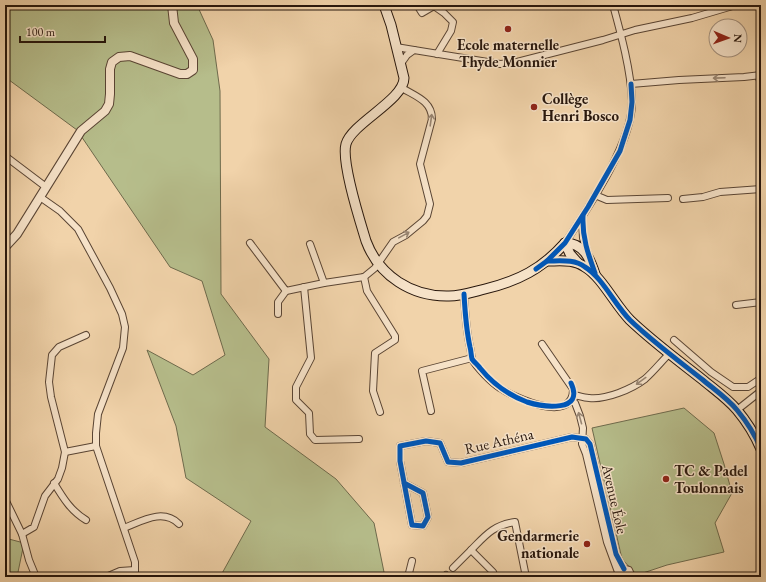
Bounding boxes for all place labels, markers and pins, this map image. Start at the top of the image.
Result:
marker: Ecole maternelle Thyde Monnier [503,24,513,34]
place label: Ecole maternelle Thyde Monnier [457,35,559,71]
place label: Collège Henri Bosco [542,89,619,125]
marker: Collège Henri Bosco [529,102,539,112]
place label: TC & Padel Toulonnais [674,461,748,497]
marker: TC & Padel Toulonnais [661,474,671,484]
place label: Gendarmerie nationale [497,526,579,562]
marker: Gendarmerie nationale [582,539,592,549]

